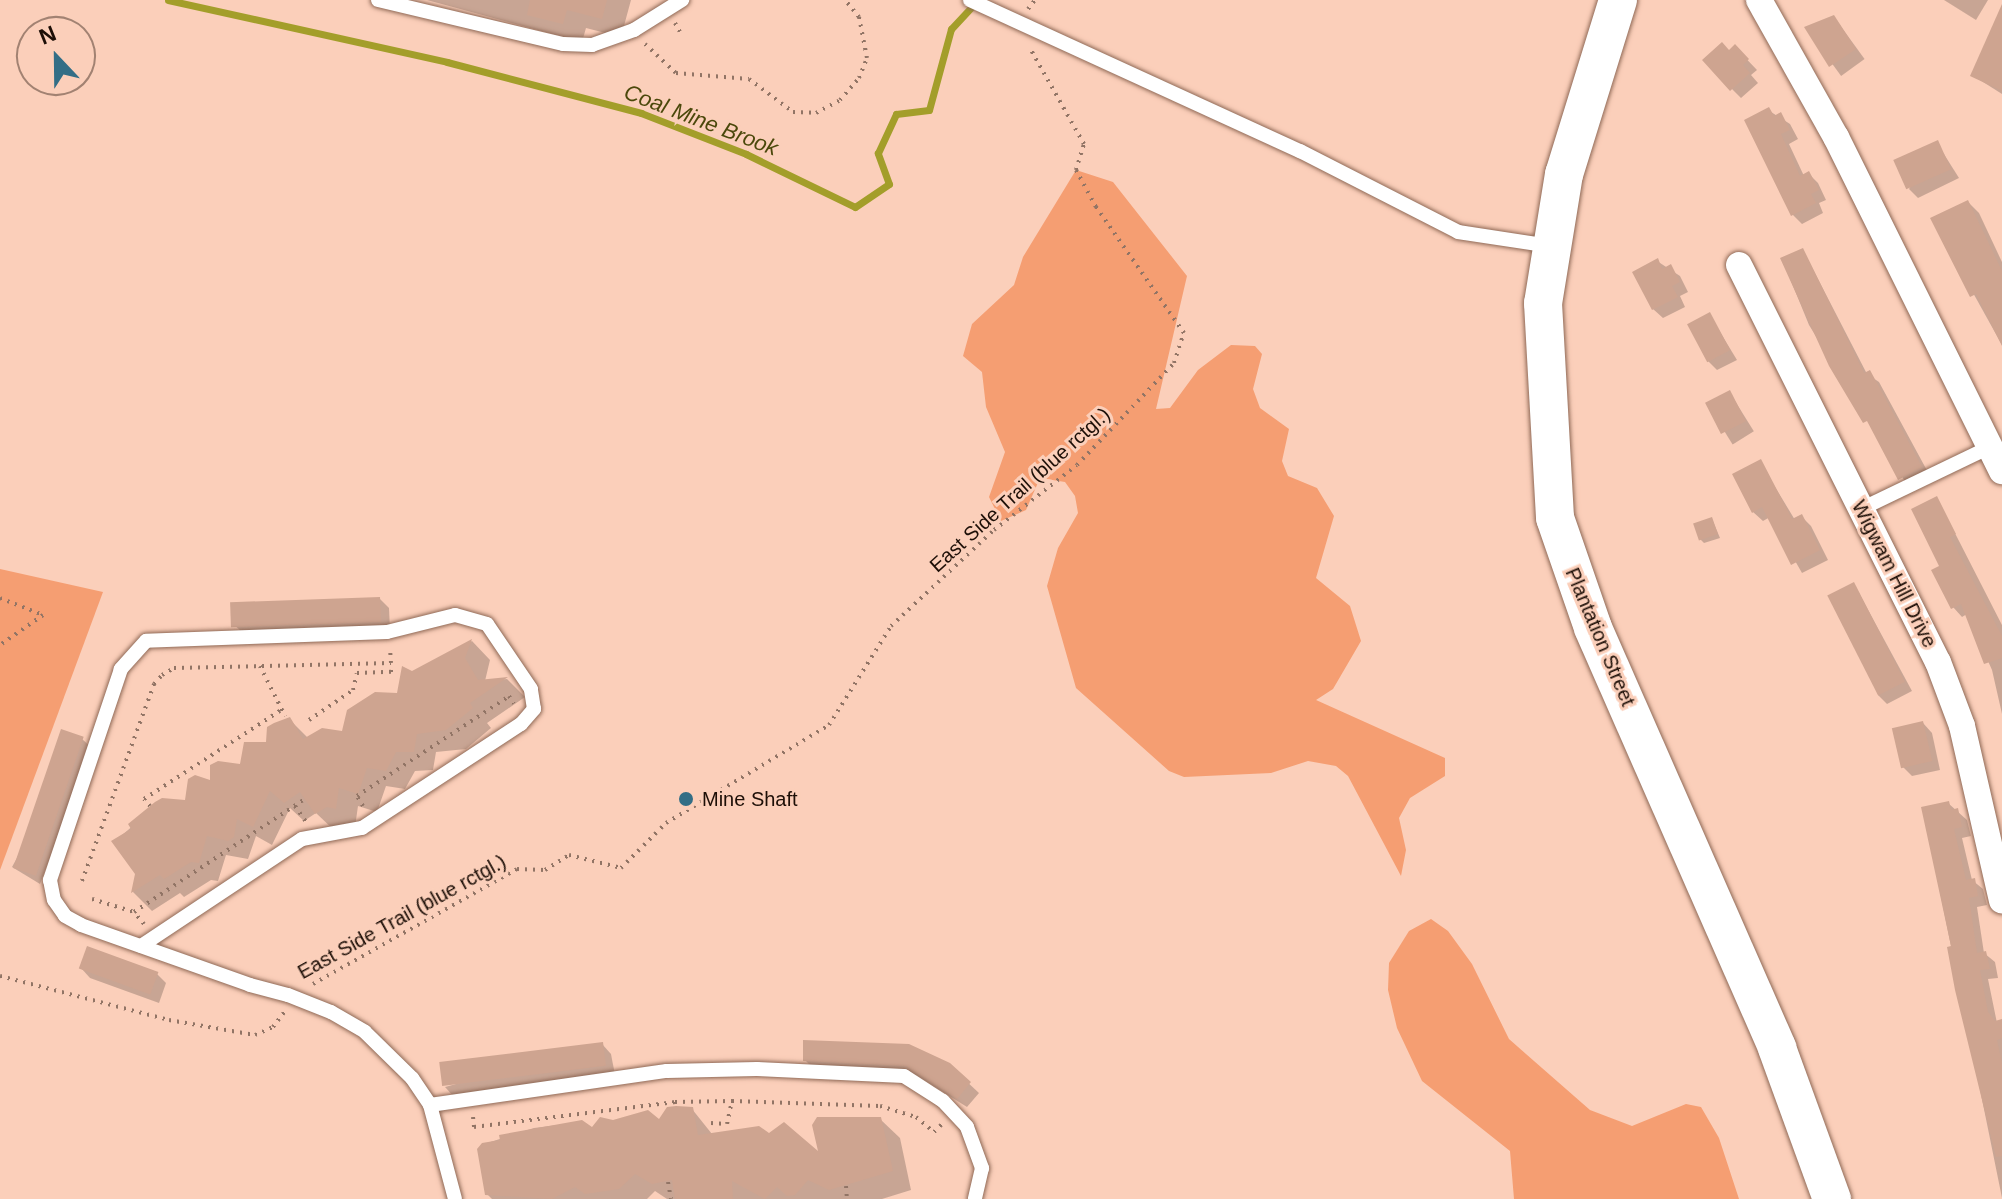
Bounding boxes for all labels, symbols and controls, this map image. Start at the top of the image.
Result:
north arrow [16,16,96,96]
text: N [36,21,60,50]
water label: Coal Mine Brook [620,79,782,161]
street label: East Side Trail (blue rctgl.) [925,402,1115,578]
street label: Wigwam Hill Drive [1846,496,1942,652]
street label: Plantation Street [1560,564,1640,710]
place label: Mine Shaft [702,787,798,811]
marker: Mine Shaft [677,790,695,808]
street label: East Side Trail (blue rctgl.) [293,850,511,984]

